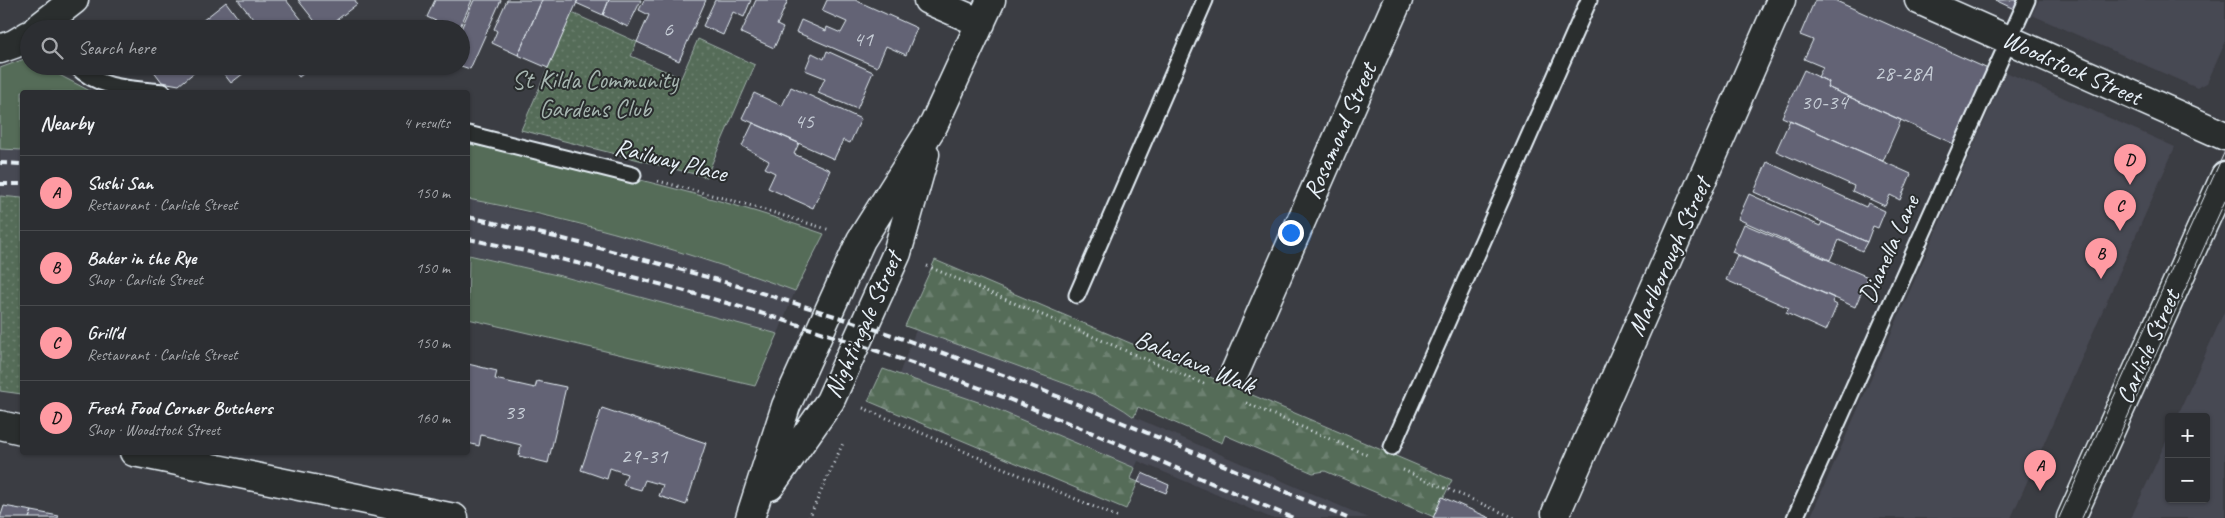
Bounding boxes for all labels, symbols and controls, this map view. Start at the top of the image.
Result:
house number: 6 [663,15,674,43]
search box [20,20,470,75]
street label: Woodstock Street [1997,23,2149,114]
house number: 41 [853,25,874,53]
icon: search [38,34,66,62]
text: Search here [78,36,155,60]
street label: Rosamond Street [1296,55,1385,204]
house number: 28-28A [1874,59,1933,87]
park label: St Kilda Community Gardens Club [512,64,680,125]
house number: 30-34 [1801,88,1849,116]
house number: 45 [794,107,815,135]
text: Nearby [40,110,93,136]
text: 4 results [403,113,450,133]
street label: Railway Place [612,131,732,190]
pin: D [2114,144,2146,185]
street label: Marlborough Street [1620,170,1720,341]
text: Sushi San [87,171,153,195]
text: A [52,183,60,203]
text: 150 m [416,183,450,203]
street label: Dianella Lane [1851,189,1928,308]
pin: C [2104,190,2136,231]
text: Restaurant · Carlisle Street [87,195,237,215]
your location [1278,220,1304,246]
pin: B [2085,238,2117,279]
street label: Nightingale Street [817,244,911,403]
text: Baker in the Rye [87,246,196,270]
text: B [52,258,60,278]
text: 150 m [416,258,450,278]
text: Shop · Carlisle Street [87,270,203,290]
street label: Carlisle Street [2109,283,2188,409]
text: Grill'd [87,321,124,345]
street label: Balaclava Walk [1130,322,1262,402]
text: C [52,333,60,353]
text: 150 m [416,333,450,353]
text: Restaurant · Carlisle Street [87,345,237,365]
text: Fresh Food Corner Butchers [87,396,272,420]
house number: 33 [504,398,526,426]
text: D [51,408,61,428]
text: 160 m [416,408,450,428]
map controls [2165,413,2210,503]
button: + [2165,413,2210,458]
text: Shop · Woodstock Street [87,420,220,440]
house number: 29-31 [621,442,668,470]
pin: A [2024,450,2056,491]
button: − [2165,458,2210,503]

